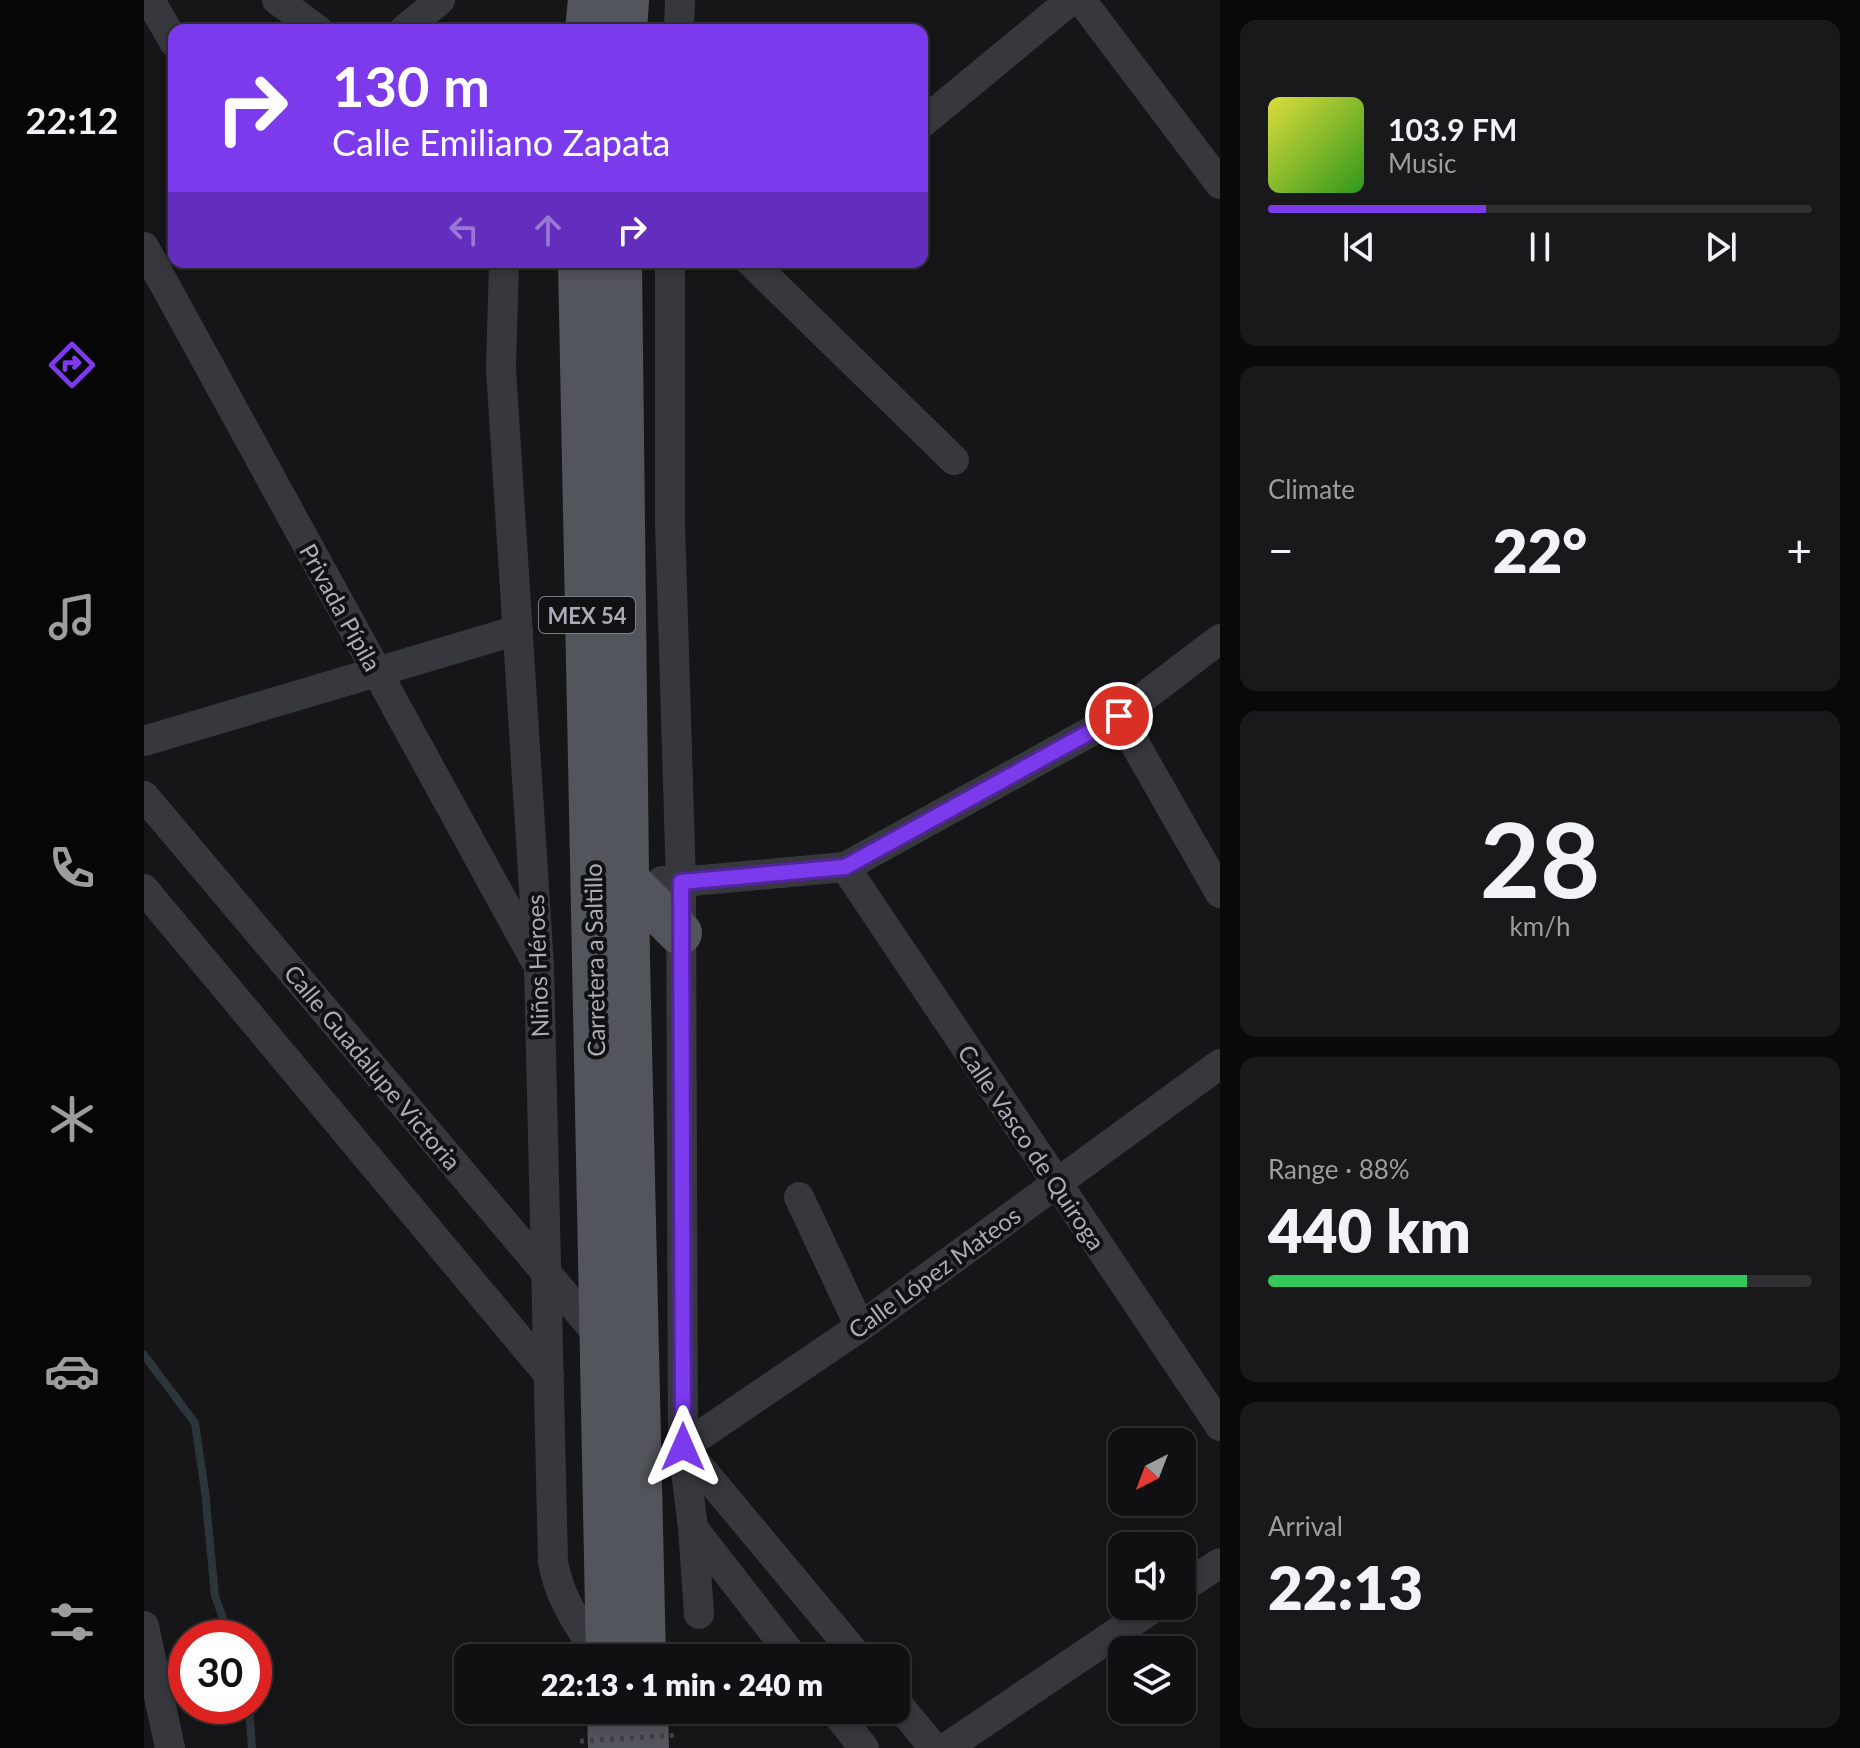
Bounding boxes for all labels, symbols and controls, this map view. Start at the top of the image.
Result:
text: 130 m [332,52,490,119]
icon: right [200,56,304,160]
text: 22:12 [26,98,118,142]
text: 103.9 FM [1388,111,1517,147]
text: Calle Emiliano Zapata [332,120,671,164]
text: Music [1388,147,1456,179]
icon: left [442,208,486,252]
icon: ahead [526,208,570,252]
icon: right [610,208,654,252]
icon: previous [1337,225,1381,269]
icon: pause [1518,225,1562,269]
icon: next [1699,225,1743,269]
icon: directions [44,337,100,393]
text: Climate [1268,473,1355,505]
text: 22° [1493,514,1587,586]
text: − [1268,524,1294,576]
text: + [1786,524,1812,576]
street label: Privada Pípila [294,538,388,676]
icon: music [44,589,100,645]
road number: MEX 54 [539,597,635,633]
pin [1085,682,1153,750]
icon: arrive [1097,694,1141,738]
text: 28 [1480,795,1600,920]
icon: phone [44,840,100,896]
street label: Carretera a Saltillo [578,863,610,1057]
street label: Niños Héroes [520,894,554,1038]
text: km/h [1510,910,1570,942]
street label: Calle Guadalupe Victoria [279,959,467,1175]
street label: Calle Vasco de Quiroga [952,1039,1112,1255]
icon: climate [44,1091,100,1147]
text: Range · 88% [1268,1153,1410,1185]
text: 440 km [1268,1194,1471,1266]
street label: Calle López Mateos [842,1200,1026,1344]
icon: car [44,1343,100,1399]
position arrow [641,1405,725,1489]
north arrow [1108,1428,1196,1516]
map controls [1108,1428,1196,1724]
text: Arrival [1268,1510,1343,1542]
button: sound [1108,1532,1196,1620]
text: 22:13 [1268,1551,1423,1623]
icon: filters [44,1594,100,1650]
speed limit sign: 30 [168,1620,272,1724]
button: layers [1108,1636,1196,1724]
text: 22:13 · 1 min · 240 m [541,1666,823,1702]

